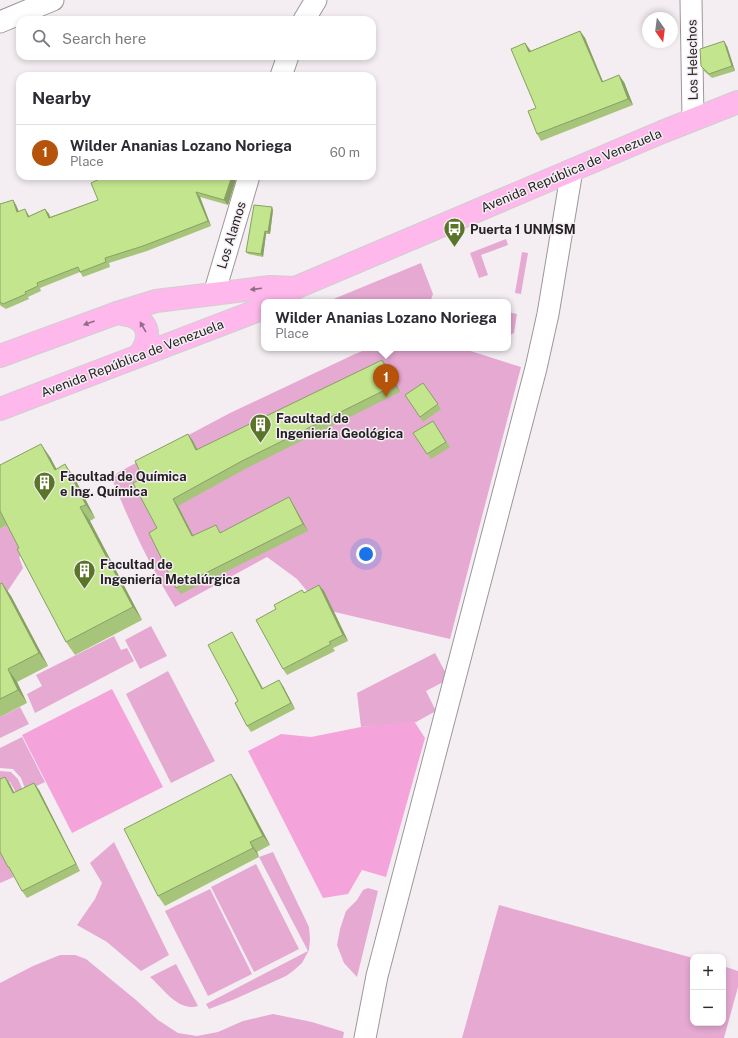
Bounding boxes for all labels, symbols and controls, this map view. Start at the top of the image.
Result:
north arrow [642,12,678,48]
search box [16,16,376,60]
street label: Los Helechos [684,19,701,101]
icon: search [30,27,52,49]
text: Search here [62,30,146,47]
text: Nearby [32,88,91,108]
street label: Avenida República de Venezuela [479,126,664,215]
text: Wilder Ananias Lozano Noriega [70,137,292,154]
text: 1 [42,145,48,160]
text: 60 m [330,145,360,160]
text: Place [70,154,104,169]
street label: Los Alamos [214,200,249,271]
bus stop icon: Puerta 1 UNMSM [441,216,467,249]
place label: Puerta 1 UNMSM [470,222,576,237]
one-way arrow [250,286,262,292]
popup [261,299,511,351]
text: Wilder Ananias Lozano Noriega [275,309,497,326]
street label: Avenida República de Venezuela [39,317,226,400]
one-way arrow [82,321,94,327]
one-way arrow [140,321,146,333]
text: Place [275,326,309,341]
pin: 1 [373,364,399,397]
place label: Facultad de Ingeniería Geológica [276,411,403,441]
building icon: Facultad de Ingeniería Geológica [247,412,273,445]
place label: Facultad de Química e Ing. Química [60,469,187,499]
building icon: Facultad de Química e Ing. Química [31,470,57,503]
your location [356,544,376,564]
place label: Facultad de Ingeniería Metalúrgica [100,557,240,587]
building icon: Facultad de Ingeniería Metalúrgica [71,558,97,591]
map controls [690,954,726,1026]
button: + [690,954,726,990]
button: − [690,990,726,1026]

